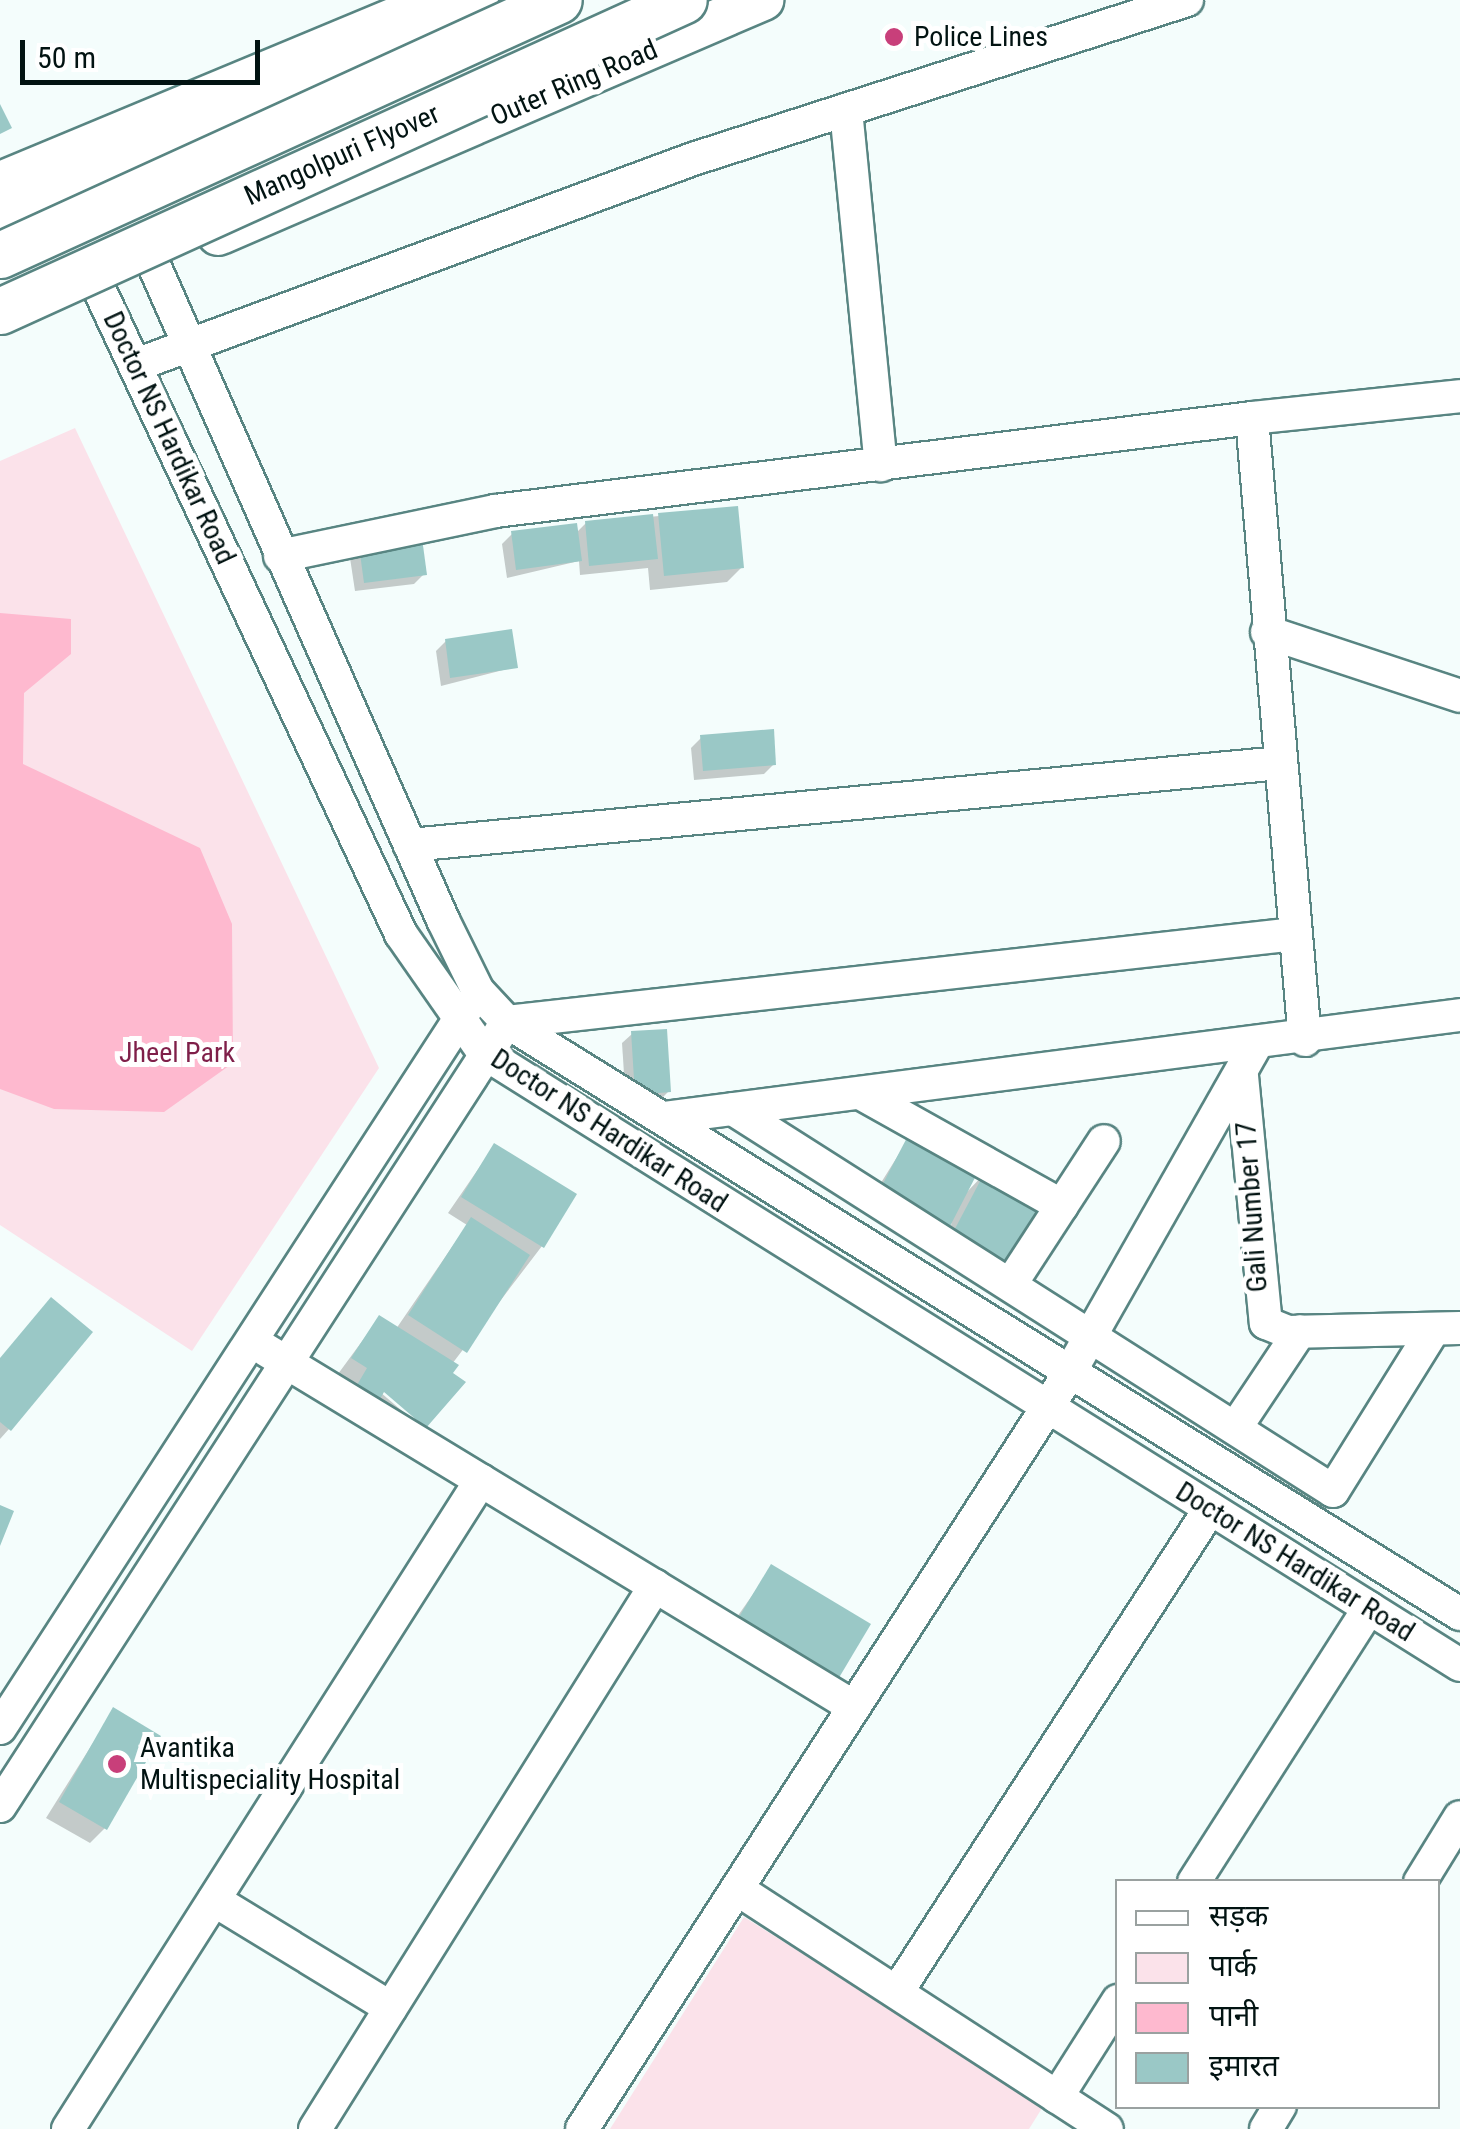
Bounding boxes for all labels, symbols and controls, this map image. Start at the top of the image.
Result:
scale bar [25,20,265,82]
place label: Police Lines [914,20,1048,54]
marker: Police Lines [883,26,905,48]
street label: Outer Ring Road [485,33,663,133]
text: 50 m [37,40,96,75]
street label: Mangolpuri Flyover [239,97,445,213]
street label: Doctor NS Hardikar Road [96,306,242,570]
park label: Jheel Park [119,1036,235,1070]
street label: Doctor NS Hardikar Road [485,1042,733,1220]
street label: Gali Number 17 [1229,1121,1275,1293]
street label: Doctor NS Hardikar Road [1170,1475,1420,1649]
place label: Avantika Multispeciality Hospital [140,1731,400,1797]
marker: Avantika Multispeciality Hospital [104,1751,130,1777]
legend [1115,1879,1440,2109]
text: सड़क [1209,1898,1268,1933]
text: पार्क [1209,1948,1257,1983]
text: पानी [1209,1998,1258,2033]
text: इमारत [1209,2048,1279,2083]

